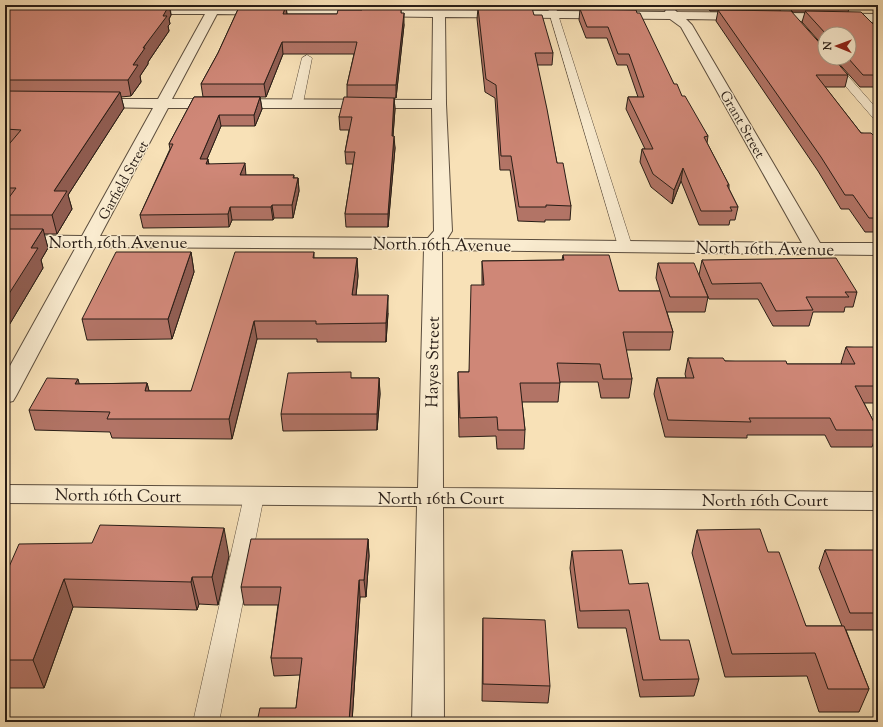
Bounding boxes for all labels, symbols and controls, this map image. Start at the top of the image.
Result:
north arrow [817,26,857,66]
text: N [820,41,836,51]
street label: Grant Street [714,87,769,163]
street label: Garfield Street [95,138,155,224]
street label: North 16th Avenue [49,232,187,256]
street label: North 16th Avenue [372,233,512,259]
street label: North 16th Avenue [695,237,835,263]
street label: Hayes Street [421,316,447,408]
street label: North 16th Court [55,484,182,510]
street label: North 16th Court [378,488,504,512]
street label: North 16th Court [702,490,828,514]

